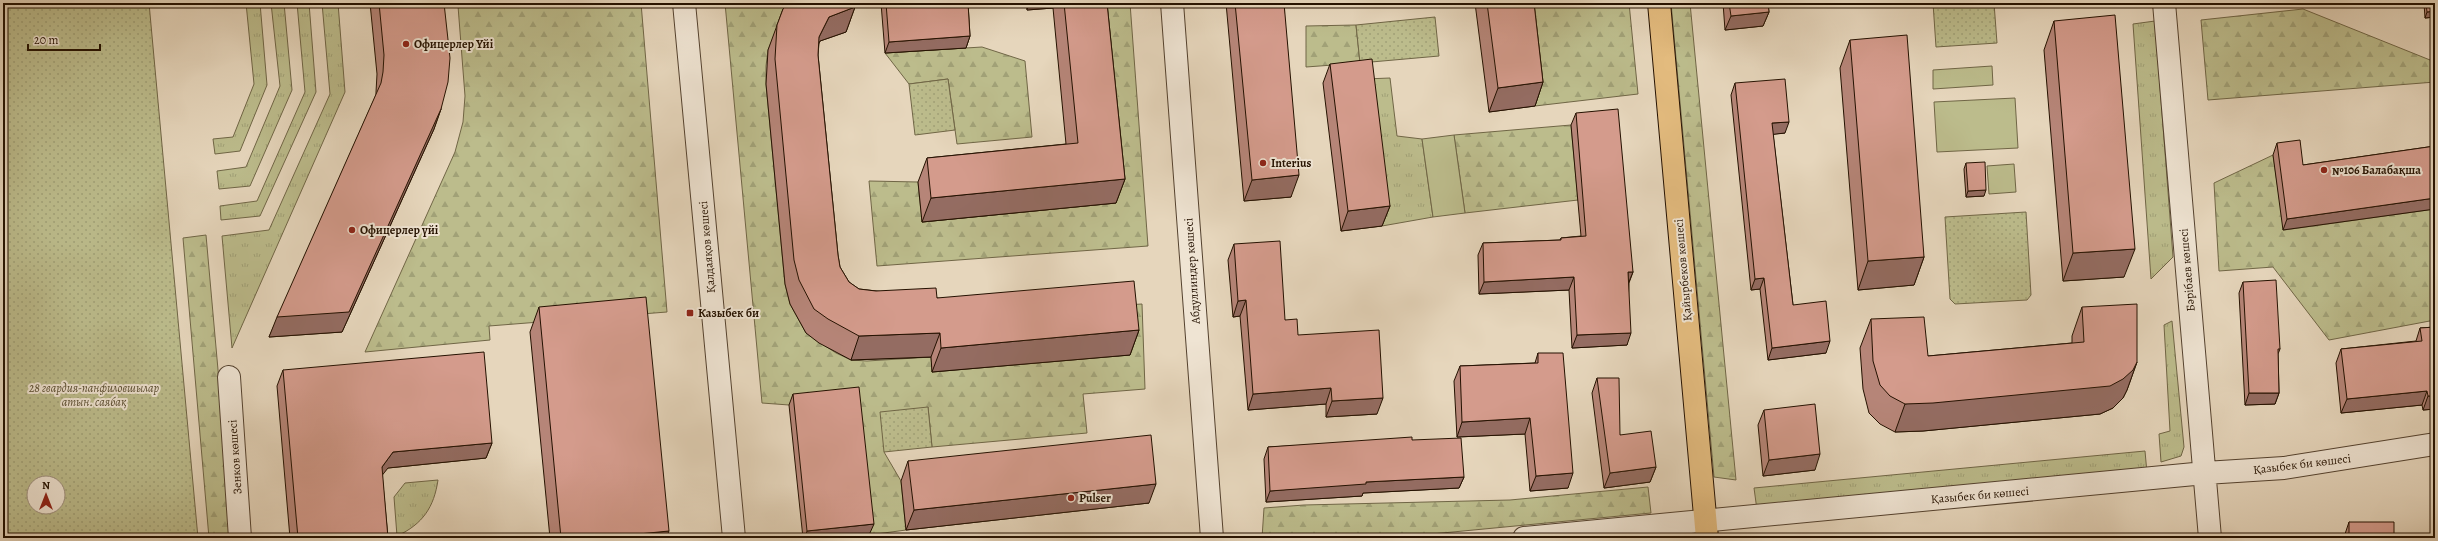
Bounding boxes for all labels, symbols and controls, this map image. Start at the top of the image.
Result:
scale bar [28,26,100,52]
text: 20 m [34,32,58,48]
place label: Офицерлер Үйі [414,36,494,52]
marker: Офицерлер Үйі [401,39,411,49]
place label: Interius [1271,155,1312,171]
marker: Interius [1258,158,1268,168]
place label: №106 Балабақша [2332,162,2421,178]
marker: №106 Балабақша [2319,165,2329,175]
street label: Қалдаяқов көшесі [695,200,719,294]
street label: Абдуллиндер көшесі [1180,217,1204,326]
street label: Қайырбеков көшесі [1671,218,1695,322]
place label: Офицерлер үйі [360,222,439,238]
marker: Офицерлер үйі [347,225,357,235]
street label: Бәрібаев көшесі [2175,228,2199,312]
place label: Казыбек би [698,305,759,321]
marker: Казыбек би [685,308,695,318]
park label: 28 гвардия-панфиловшылар атын. саябақ [28,380,160,410]
street label: Зенков көшесі [224,419,246,495]
street label: Қазыбек би көшесі [2252,450,2352,478]
north arrow [26,475,66,515]
text: N [42,478,50,493]
street label: Қазыбек би көшесі [1930,483,2030,507]
place label: Pulser [1079,490,1111,506]
marker: Pulser [1066,493,1076,503]

